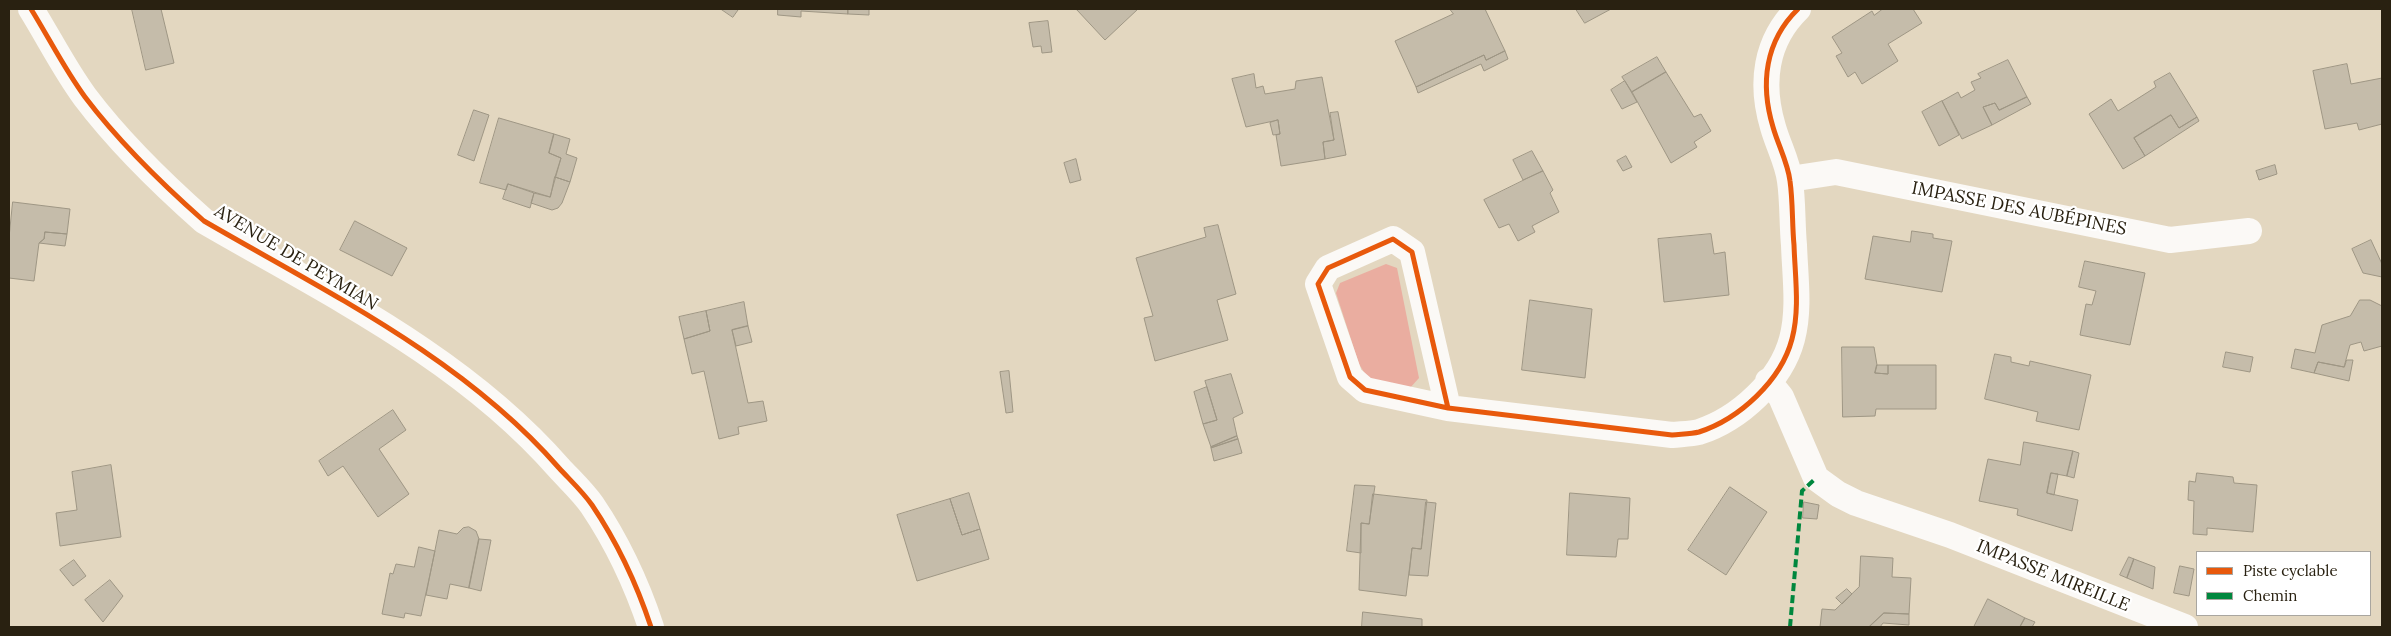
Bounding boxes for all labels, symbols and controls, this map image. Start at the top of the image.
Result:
street label: IMPASSE DES AUBÉPINES [1910,178,2128,240]
street label: AVENUE DE PEYMIAN [210,201,382,315]
street label: IMPASSE MIREILLE [1973,535,2133,617]
legend [2196,551,2371,616]
text: Piste cyclable [2243,561,2338,580]
text: Chemin [2243,586,2297,605]

